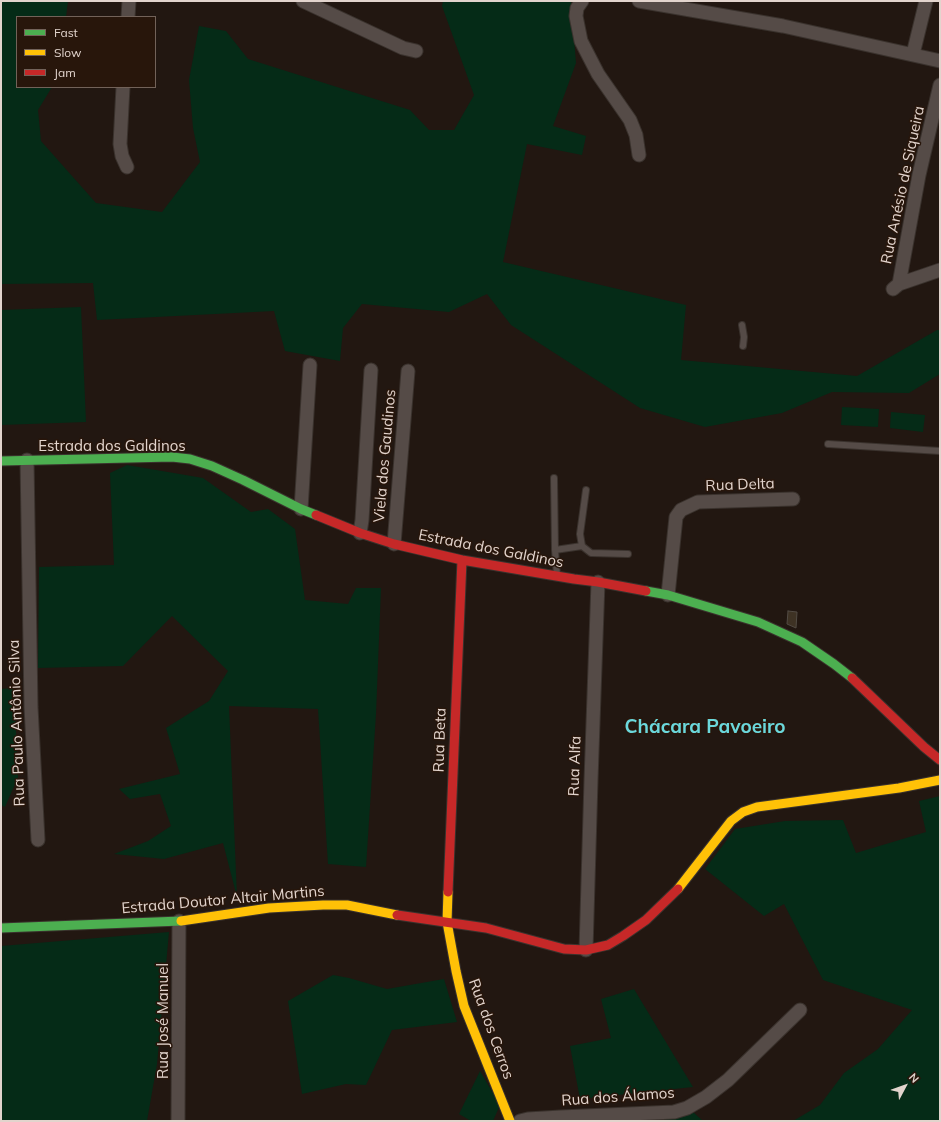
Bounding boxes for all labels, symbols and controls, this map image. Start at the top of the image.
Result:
legend [16,16,156,88]
text: Fast [54,25,78,40]
text: Slow [54,45,82,60]
text: Jam [54,65,76,80]
street label: Rua Anésio de Siqueira [877,104,929,266]
street label: Viela dos Gaudinos [370,389,400,523]
street label: Estrada dos Galdinos [38,437,186,455]
street label: Rua Delta [705,475,775,495]
street label: Estrada dos Galdinos [417,526,565,572]
street label: Rua Paulo Antônio Silva [5,639,29,807]
street label: Rua Beta [430,707,450,773]
district label: Chácara Pavoeiro [624,716,786,738]
street label: Rua Alfa [565,735,585,797]
street label: Estrada Doutor Altair Martins [121,882,325,918]
street label: Rua José Manuel [154,963,172,1079]
street label: Rua dos Cerros [464,976,518,1082]
north arrow [885,1066,925,1106]
text: N [906,1070,922,1086]
street label: Rua dos Álamos [561,1084,675,1110]

